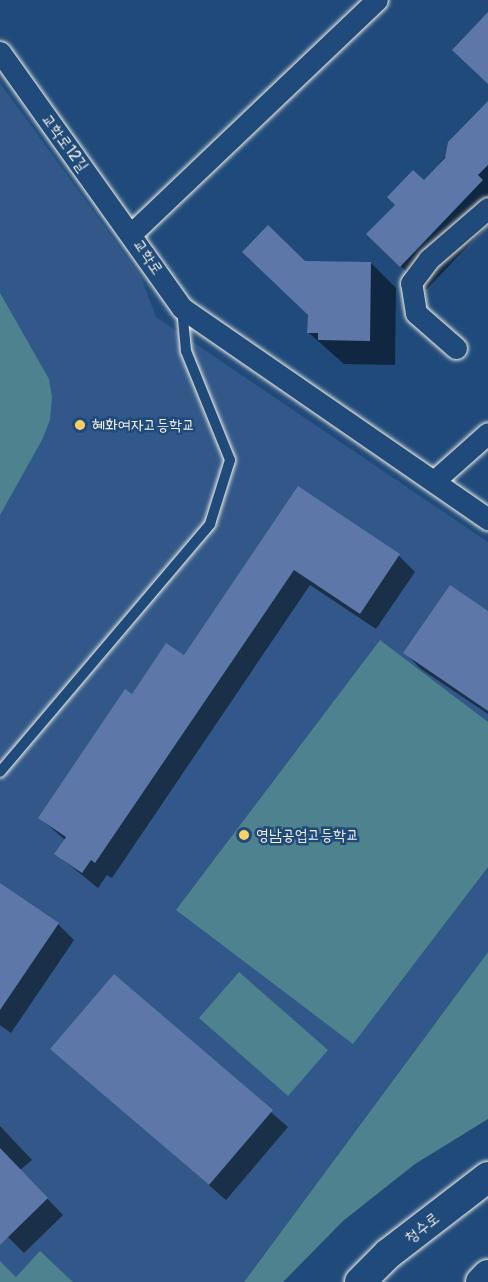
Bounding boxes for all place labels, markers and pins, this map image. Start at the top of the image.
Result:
place label: 혜화여자고등학교 [92,415,195,435]
marker: 혜화여자고등학교 [73,418,87,432]
place label: 영남공업고등학교 [256,825,359,845]
marker: 영남공업고등학교 [237,828,251,842]

